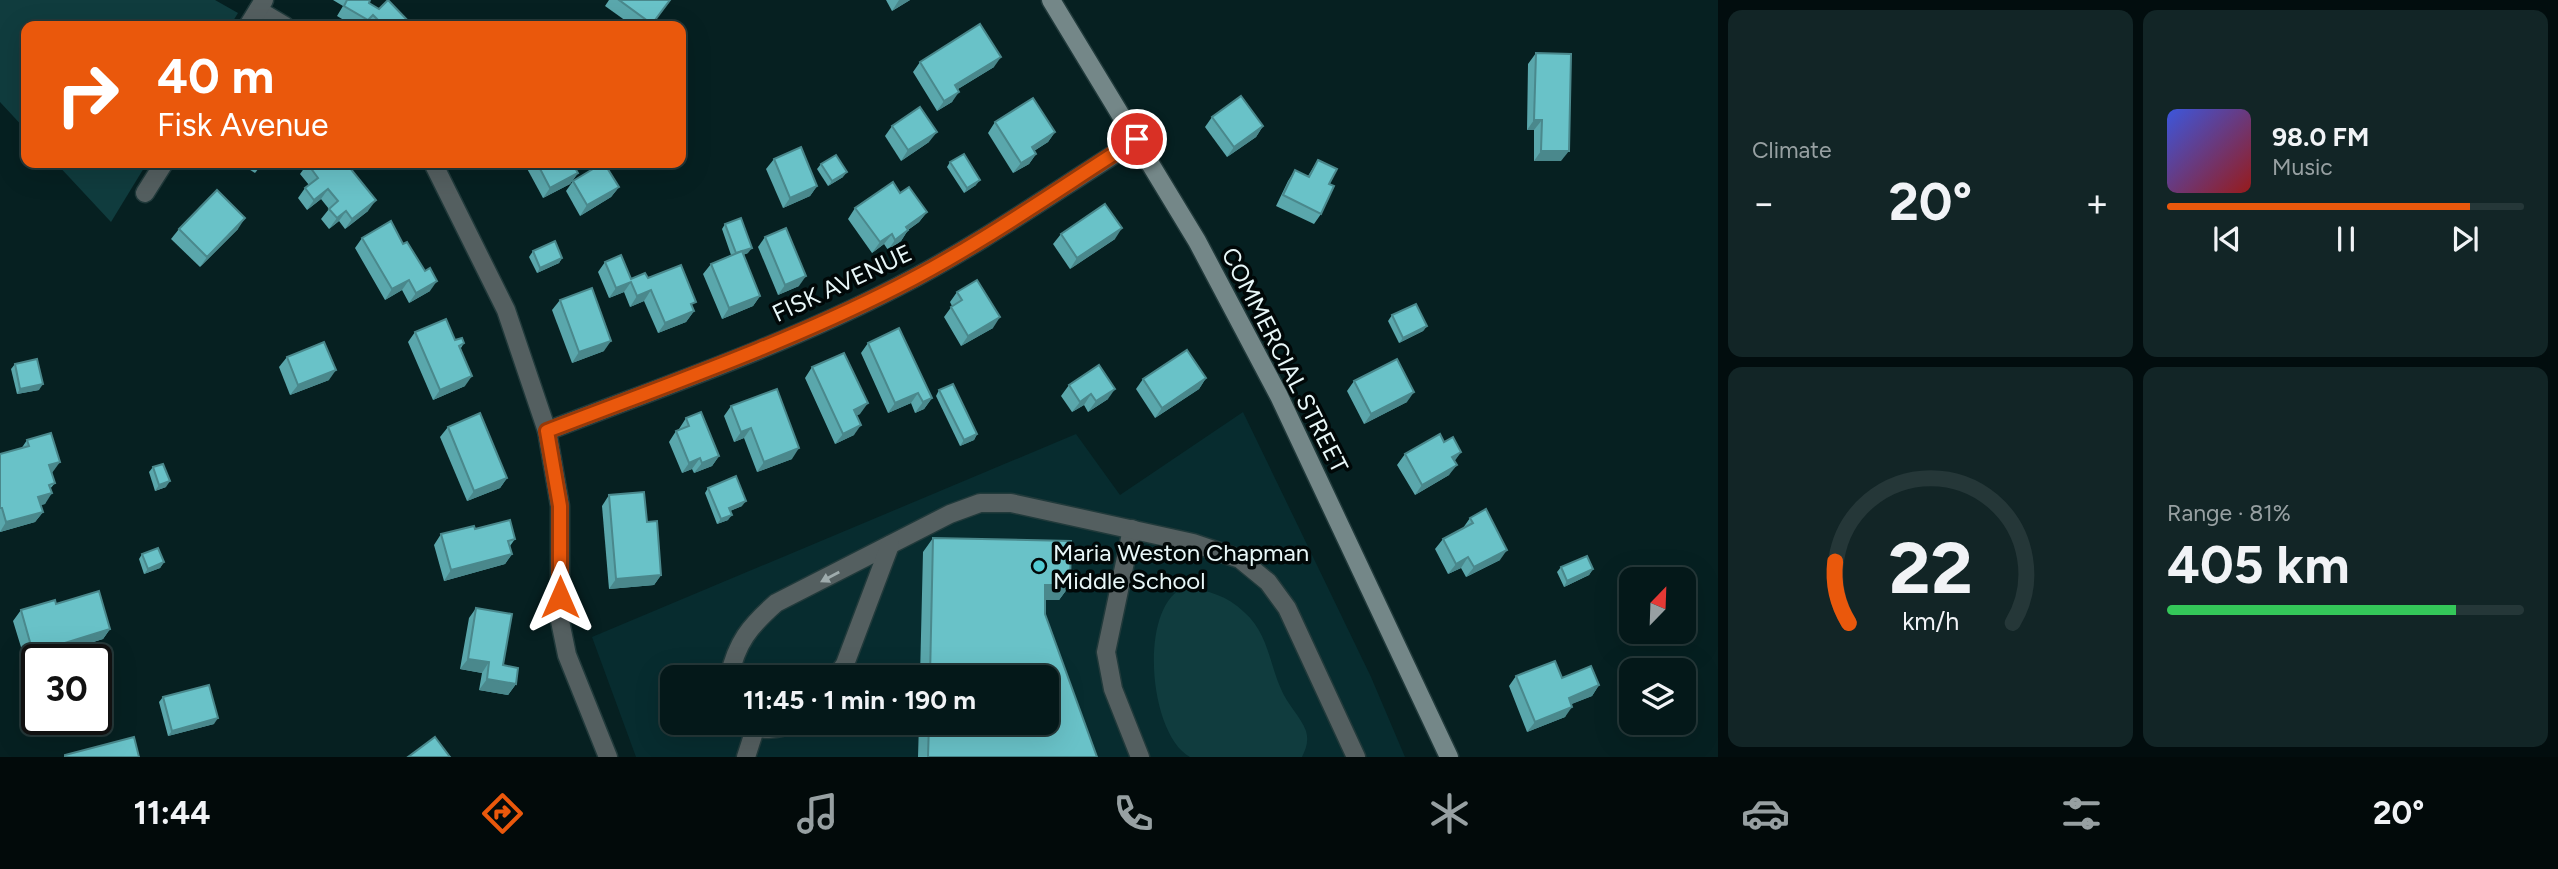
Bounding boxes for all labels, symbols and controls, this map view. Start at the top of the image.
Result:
text: 40 m [157,46,274,105]
icon: right [42,49,133,140]
text: Fisk Avenue [157,106,328,144]
pin [1107,109,1167,169]
icon: arrive [1118,120,1156,158]
text: 98.0 FM [2272,121,2369,153]
text: Climate [1752,136,1831,164]
text: Music [2272,153,2333,181]
text: 20° [1889,171,1972,233]
text: − [1752,180,1776,226]
text: + [2085,180,2109,226]
icon: previous [2208,220,2246,258]
icon: pause [2327,220,2365,258]
icon: next [2446,220,2484,258]
street label: FISK AVENUE [768,238,916,328]
street label: COMMERCIAL STREET [1216,243,1354,477]
text: Range · 81% [2167,499,2291,527]
text: 22 [1888,524,1973,611]
text: 405 km [2167,534,2350,596]
place label: Maria Weston Chapman Middle School [1053,538,1309,595]
marker: Maria Weston Chapman Middle School [1031,558,1047,574]
position arrow [523,560,597,634]
north arrow [1619,567,1696,644]
map controls [1619,567,1696,735]
one-way arrow [820,571,840,582]
text: km/h [1902,606,1959,636]
speed limit sign: 30 [21,644,112,735]
button: layers [1619,658,1696,735]
text: 11:45 · 1 min · 190 m [743,684,976,716]
icon: directions [478,789,527,838]
icon: music [793,789,842,838]
icon: phone [1109,789,1158,838]
icon: climate [1425,789,1474,838]
icon: car [1741,789,1790,838]
icon: filters [2057,789,2106,838]
text: 11:44 [133,794,211,832]
text: 20° [2373,794,2424,832]

